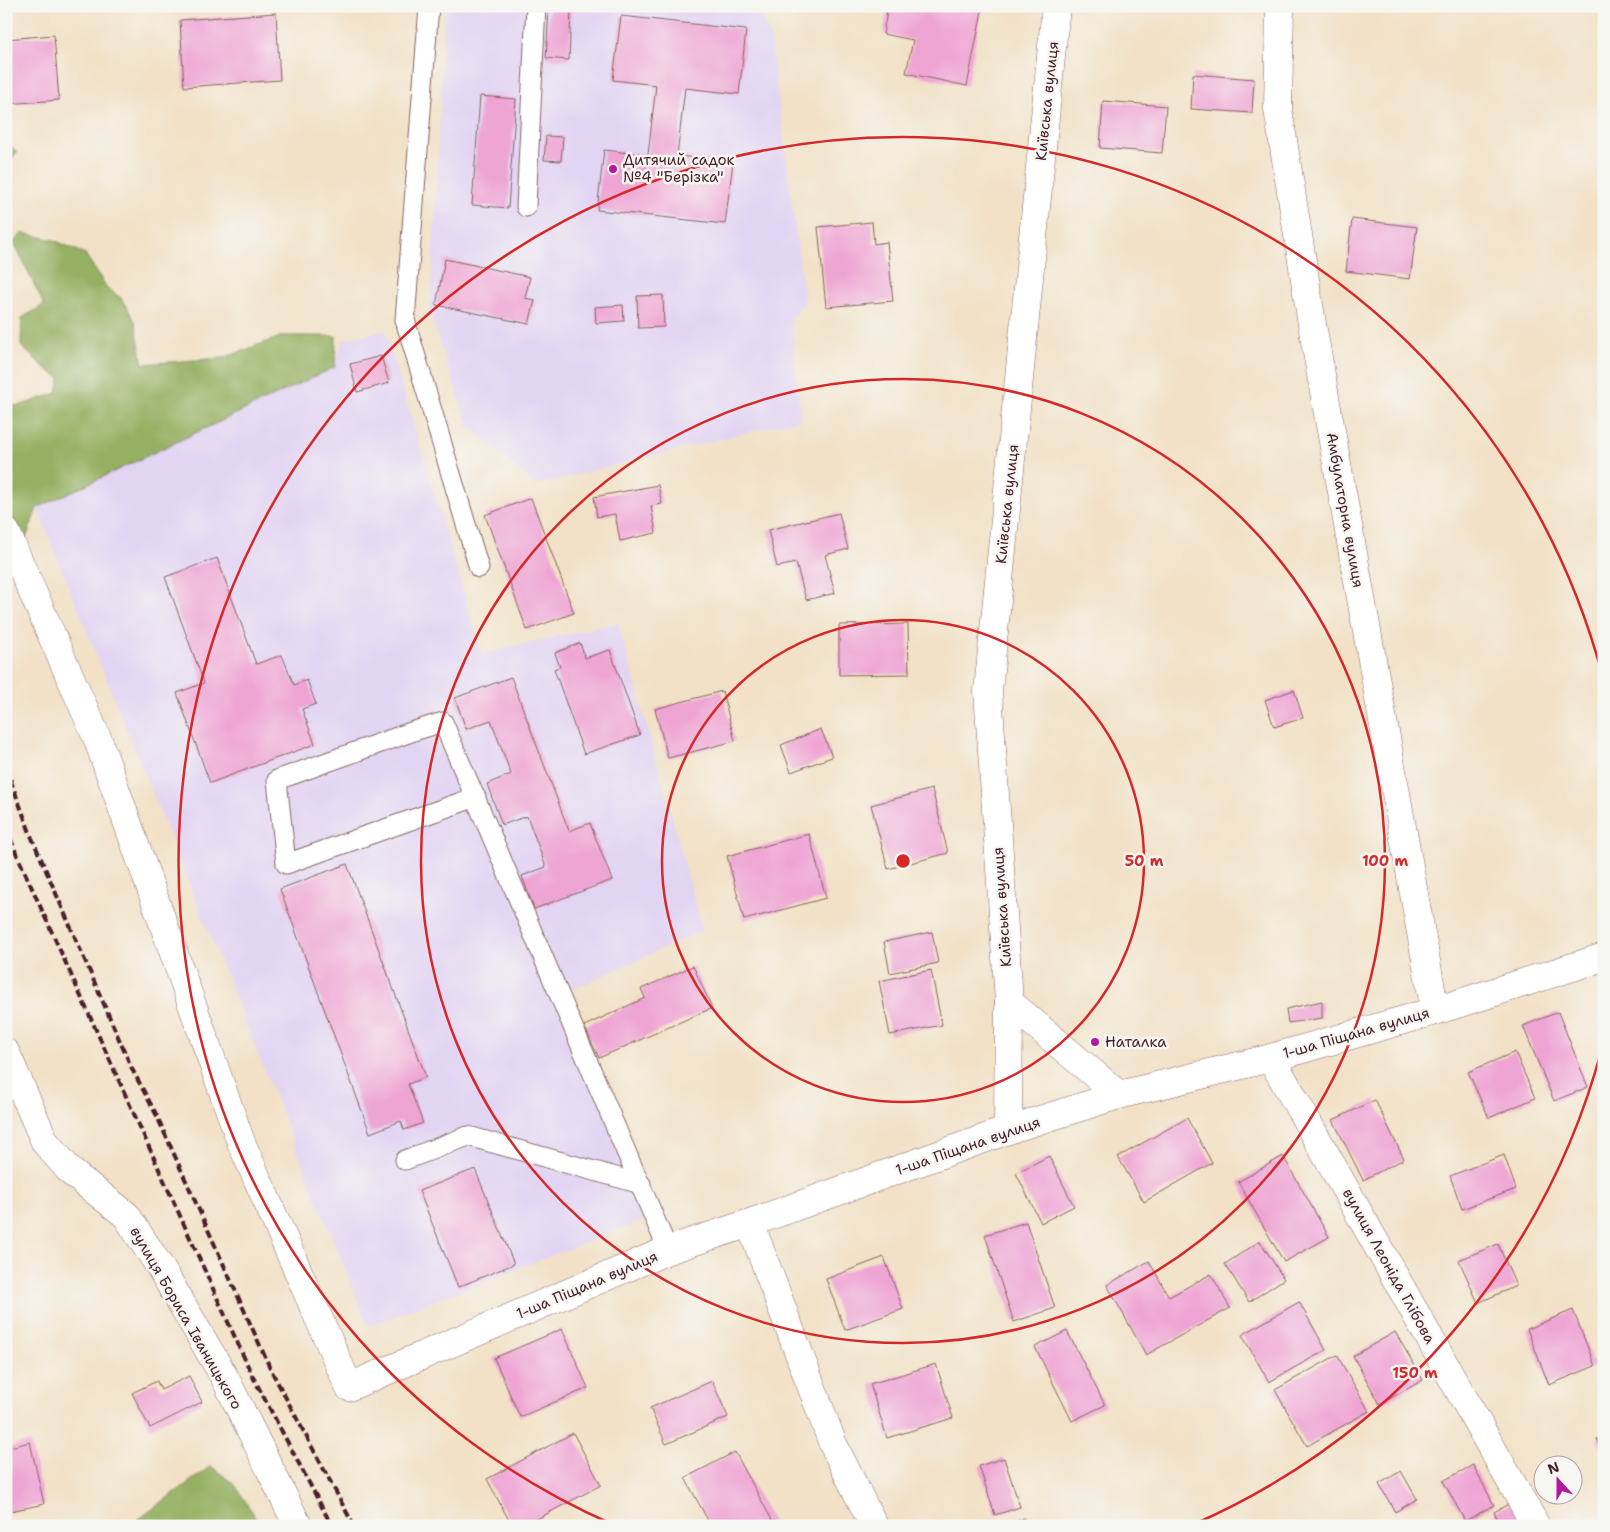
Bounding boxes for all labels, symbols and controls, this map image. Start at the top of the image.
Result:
street label: Київська вулиця [1031,40,1063,162]
place label: Дитячий садок №4 "Берізка" [623,150,735,187]
marker: Дитячий садок №4 "Берізка" [607,163,619,175]
street label: Амбулаторна вулиця [1321,431,1369,589]
street label: Київська вулиця [991,443,1023,565]
street label: Київська вулиця [988,846,1016,968]
text: 50 m [1125,851,1164,871]
text: 100 m [1362,851,1408,871]
centre of rings [894,852,912,870]
street label: 1-ша Піщана вулиця [1280,1002,1432,1064]
place label: Наталка [1105,1032,1167,1052]
marker: Наталка [1089,1036,1101,1048]
street label: 1-ша Піщана вулиця [893,1112,1043,1180]
street label: вулиця Леоніда Глібова [1338,1185,1440,1348]
street label: вулиця Бориса Іваницького [125,1223,247,1413]
street label: 1-ша Піщана вулиця [513,1246,661,1324]
text: 150 m [1392,1363,1438,1383]
north arrow [1532,1454,1582,1504]
text: N [1545,1457,1562,1478]

